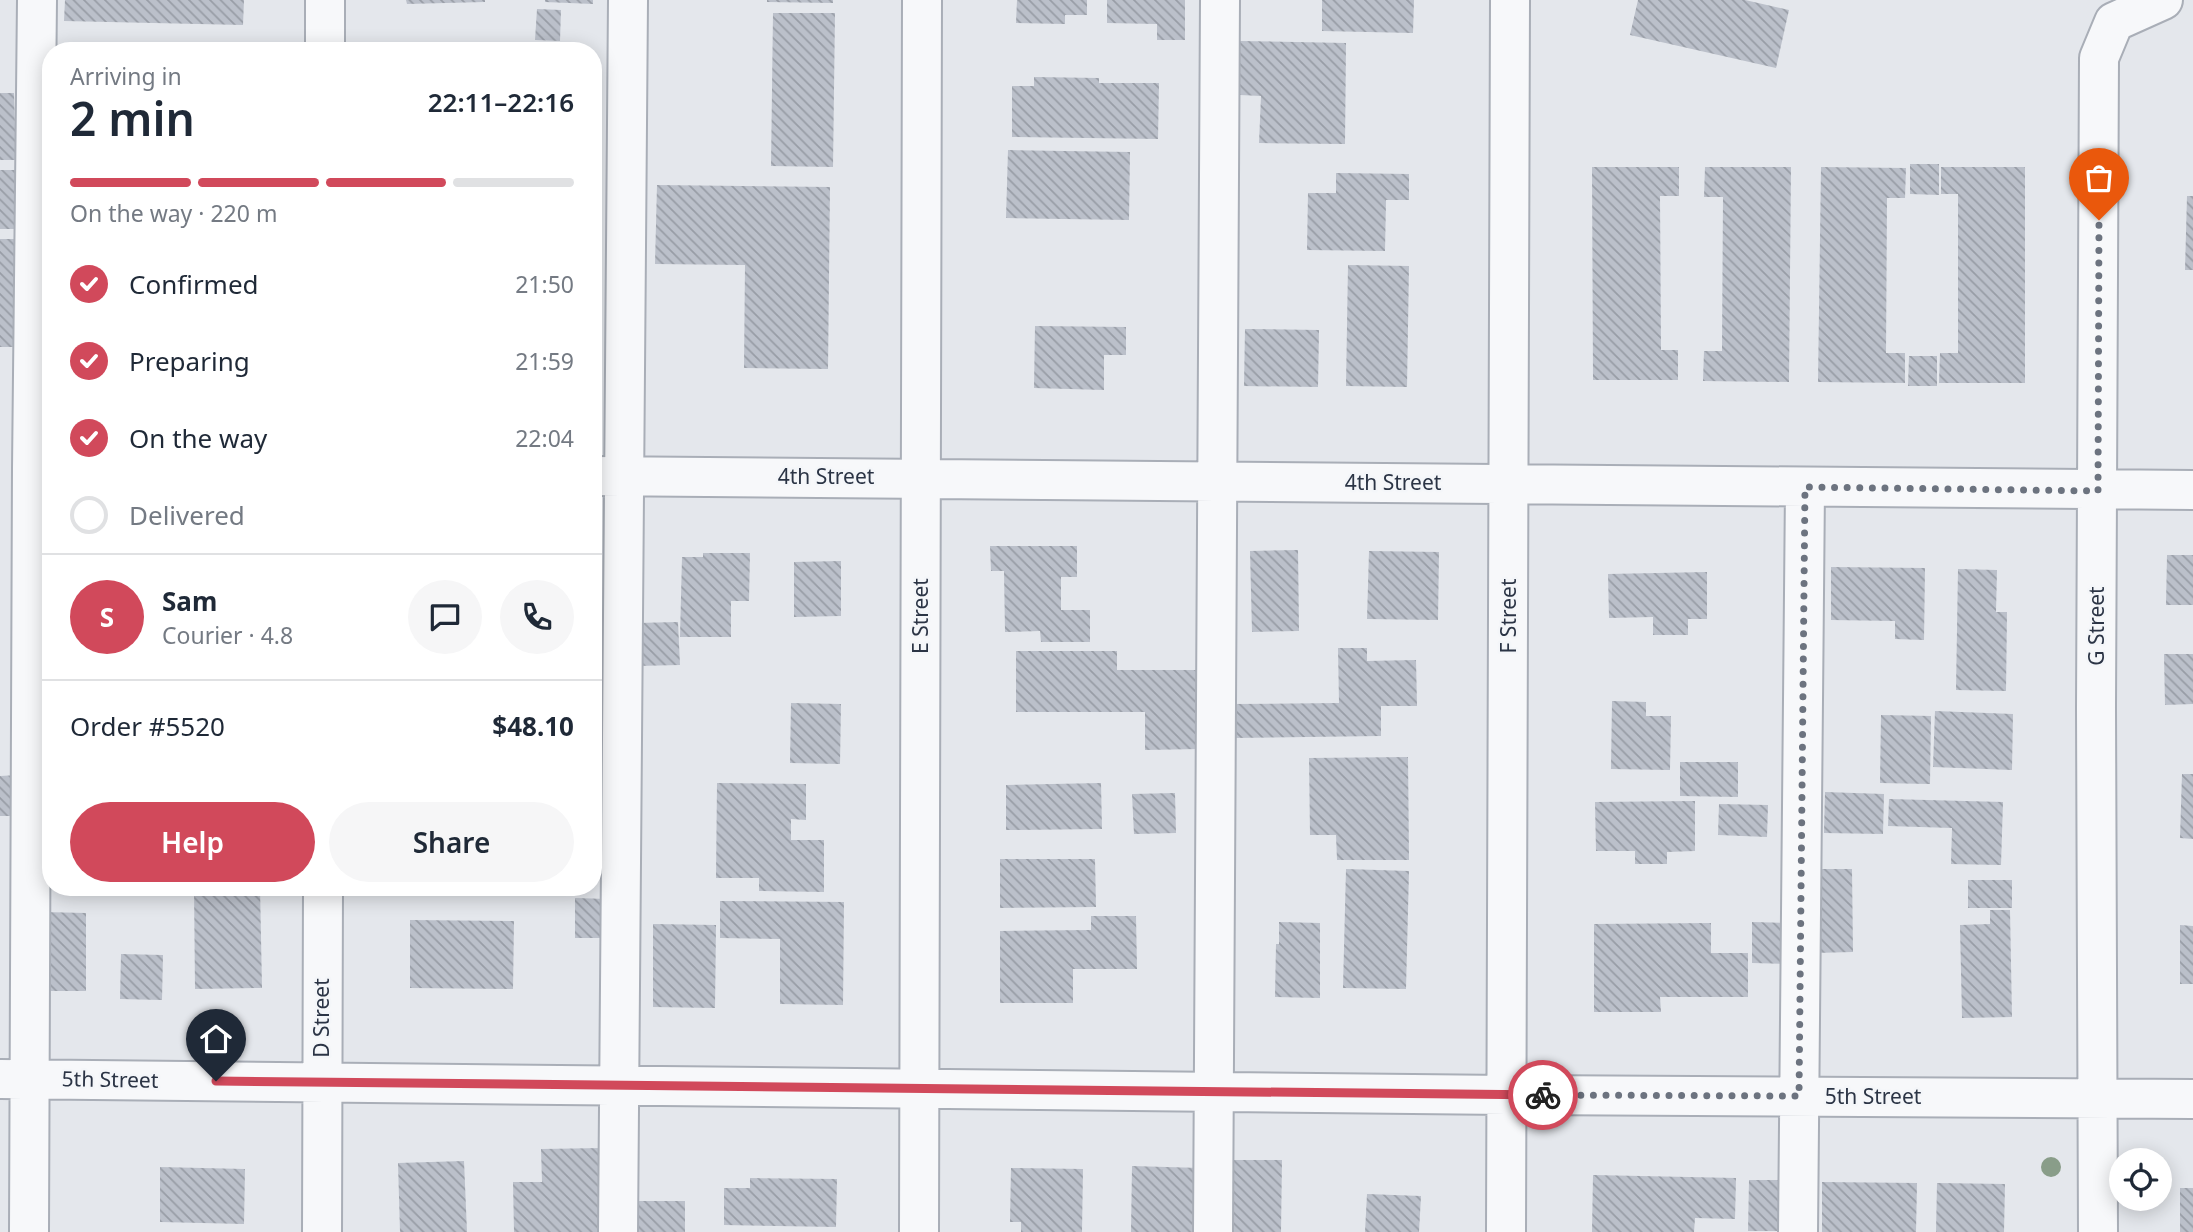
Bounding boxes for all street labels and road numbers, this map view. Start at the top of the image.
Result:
street label: 4th Street [778,462,875,490]
street label: 4th Street [1345,468,1442,496]
street label: E Street [906,578,934,654]
street label: F Street [1494,578,1522,654]
street label: G Street [2082,586,2110,666]
street label: D Street [307,978,335,1058]
street label: 5th Street [61,1064,159,1094]
street label: 5th Street [1825,1082,1922,1110]

